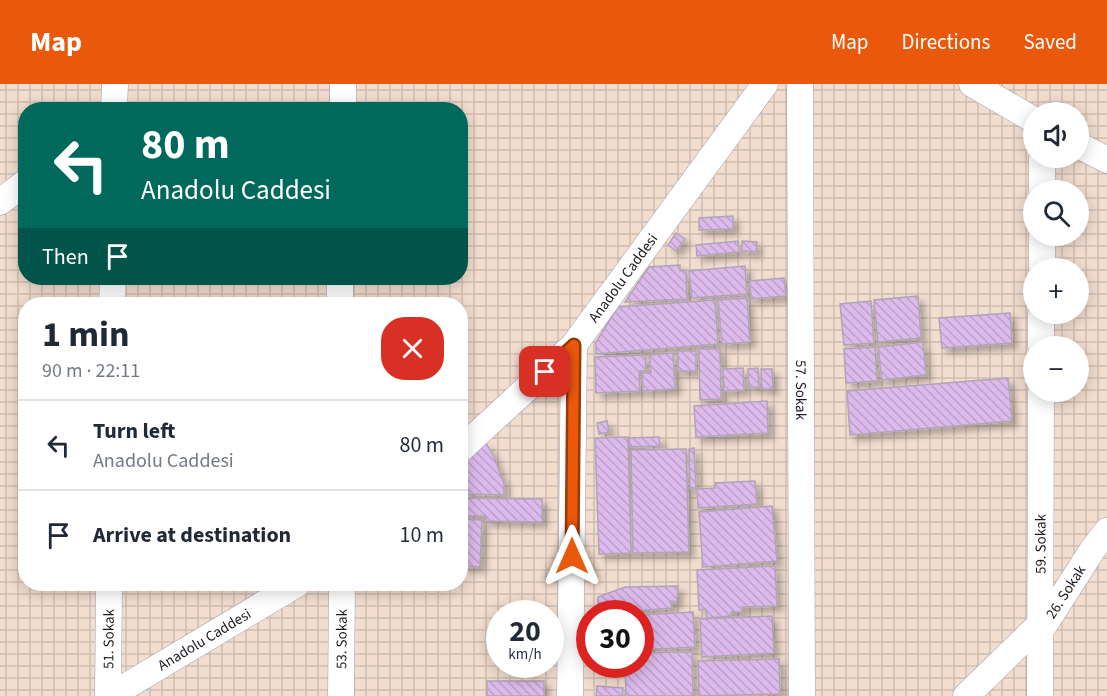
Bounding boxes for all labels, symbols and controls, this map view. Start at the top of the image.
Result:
text: Map [30,22,82,62]
text: Map [831,27,869,57]
text: Directions [902,27,990,57]
text: Saved [1023,27,1077,57]
map controls [1023,102,1089,402]
button: sound [1023,102,1089,168]
text: 80 m [141,115,230,175]
icon: left [42,126,120,204]
text: Anadolu Caddesi [141,171,331,210]
button: search [1023,180,1089,246]
street label: Anadolu Caddesi [584,229,663,327]
icon: arrive [101,240,134,273]
text: Then [42,241,89,273]
button: + [1023,258,1089,324]
text: 1 min [42,309,130,360]
button: close [381,317,444,380]
button: − [1023,336,1089,402]
pin [519,346,570,397]
icon: arrive [528,355,561,388]
text: 90 m · 22:11 [42,357,140,385]
street label: 57. Sokak [790,360,811,421]
text: Turn left [93,415,175,447]
icon: left [42,429,75,462]
text: 80 m [399,429,444,461]
text: Anadolu Caddesi [93,447,234,475]
street label: 59. Sokak [1030,513,1052,574]
icon: arrive [42,519,75,552]
text: Arrive at destination [93,519,291,551]
text: 10 m [399,519,444,551]
position arrow [540,524,604,588]
street label: 26. Sokak [1041,561,1091,623]
speed limit sign: 30 [576,600,654,678]
street label: Anadolu Caddesi [154,604,255,676]
street label: 51. Sokak [98,608,120,669]
street label: 53. Sokak [331,608,353,669]
text: 20 [509,610,541,653]
text: km/h [508,644,542,665]

